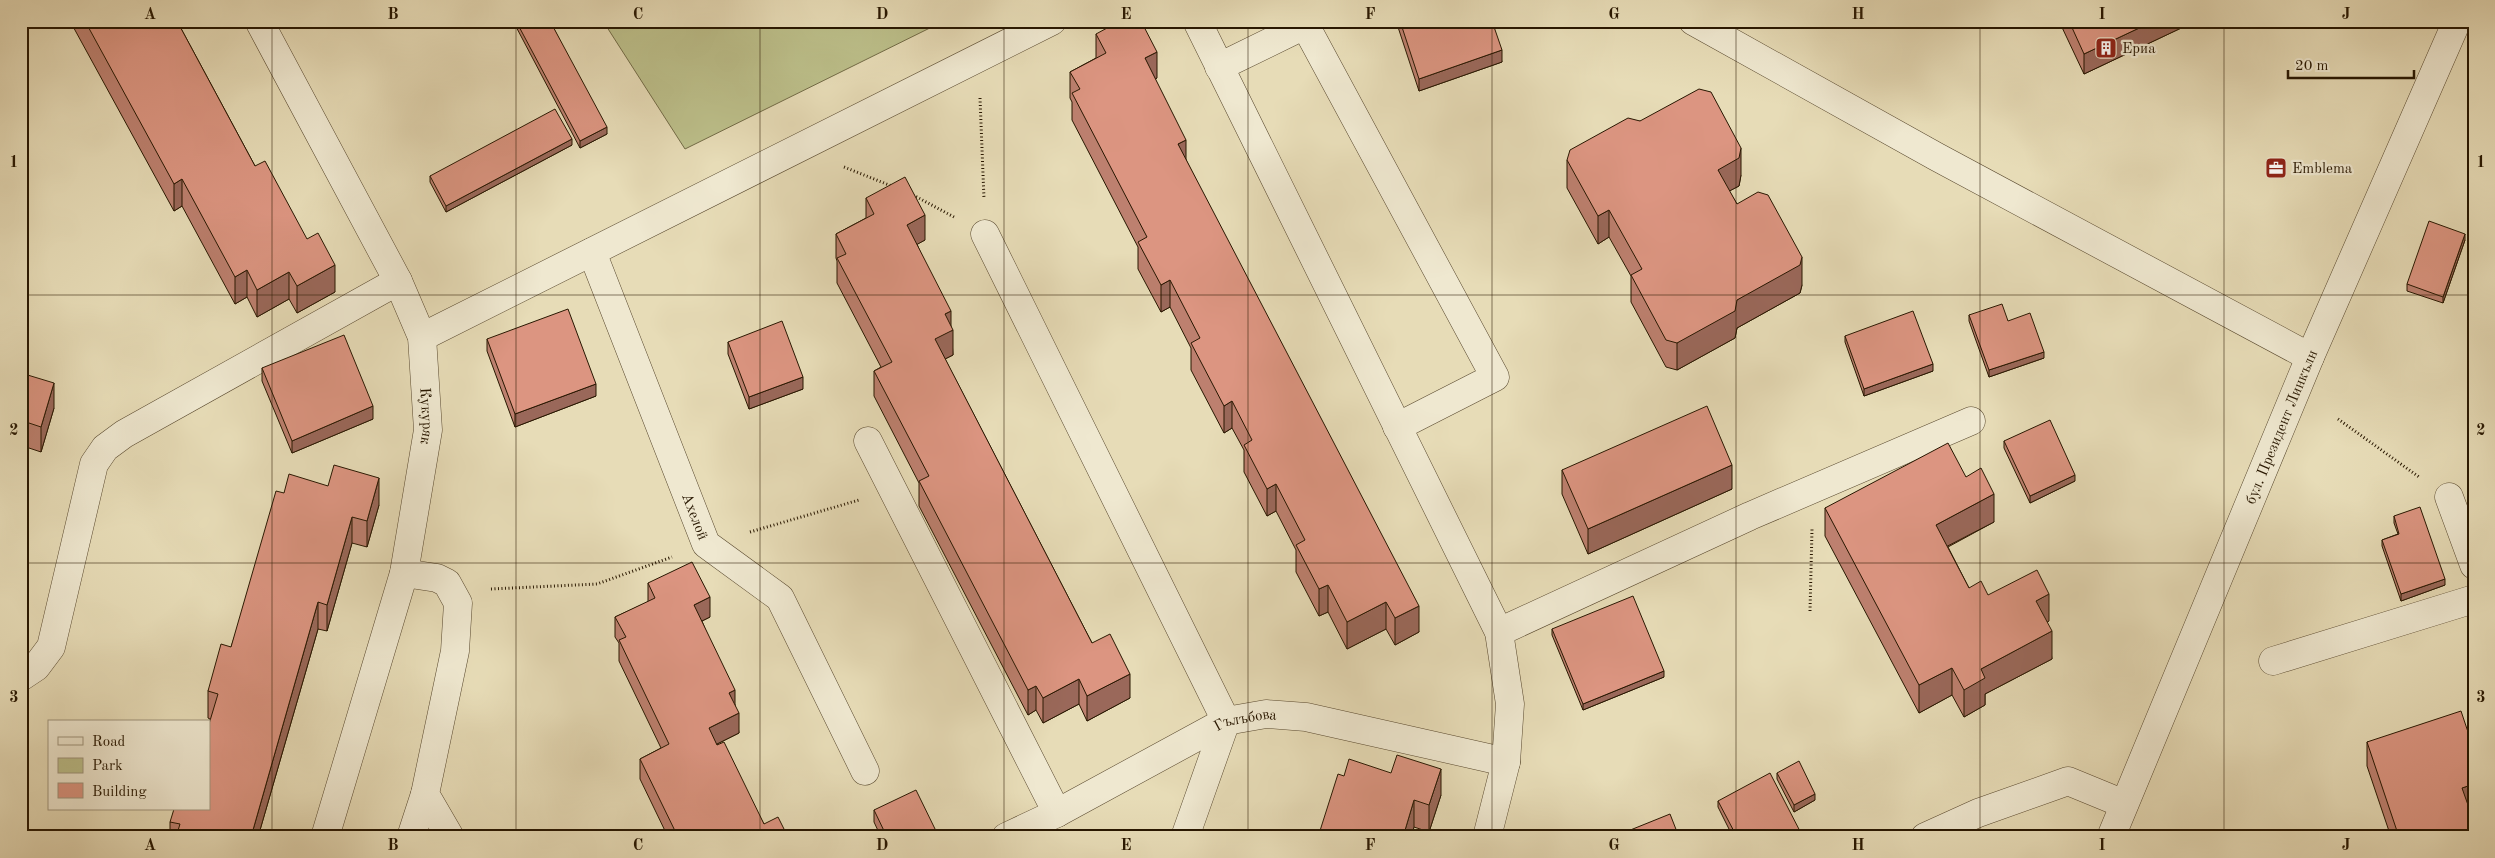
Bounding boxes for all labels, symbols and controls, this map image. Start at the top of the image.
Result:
text: A [144,7,156,23]
text: B [387,7,399,23]
text: C [633,7,643,23]
text: D [876,7,888,23]
text: E [1120,7,1132,23]
text: F [1365,7,1376,23]
text: G [1608,7,1620,23]
text: H [1851,7,1865,23]
text: I [2098,7,2106,23]
text: J [2342,7,2351,23]
building icon: Ериа [2094,36,2118,60]
place label: Ериа [2122,42,2156,57]
scale bar [2288,48,2414,80]
text: 20 m [2295,59,2329,74]
text: 1 [9,155,19,171]
text: 1 [2476,155,2486,171]
office icon: Emblema [2264,156,2288,180]
place label: Emblema [2292,162,2353,177]
street label: бул. Президент Линкълн [2244,348,2321,507]
street label: Кукуряк [416,387,434,446]
text: 2 [9,423,19,439]
text: 2 [2476,423,2486,439]
street label: Ахелой [678,492,710,543]
text: 3 [9,690,19,706]
text: 3 [2476,690,2486,706]
street label: Гълъбова [1212,708,1278,735]
legend [48,720,210,810]
text: Road [92,735,126,750]
text: Park [92,759,123,774]
text: Building [92,785,147,800]
text: A [144,838,156,854]
text: B [387,838,399,854]
text: C [633,838,643,854]
text: D [876,838,888,854]
text: E [1120,838,1132,854]
text: F [1365,838,1376,854]
text: G [1608,838,1620,854]
text: H [1851,838,1865,854]
text: I [2098,838,2106,854]
text: J [2342,838,2351,854]

